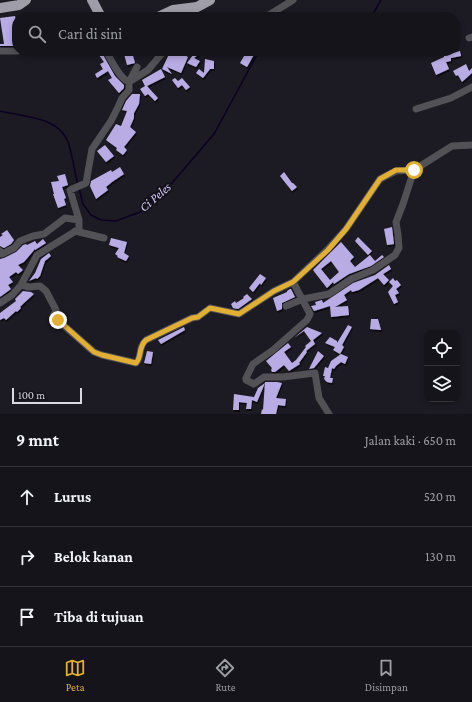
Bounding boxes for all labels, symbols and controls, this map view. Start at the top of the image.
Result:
search box [12,12,460,56]
icon: search [26,23,48,45]
text: Cari di sini [58,26,122,42]
route start [405,161,423,179]
water label: Ci Peles [136,179,174,215]
route end [49,311,67,329]
map controls [424,330,460,402]
button: locate [424,330,460,366]
button: layers [424,366,460,402]
scale bar [12,386,82,405]
text: 100 m [18,389,45,401]
text: 9 mnt [16,431,59,450]
text: Jalan kaki · 650 m [365,433,456,448]
icon: ahead [16,486,38,508]
text: Lurus [54,489,91,505]
text: 520 m [424,489,456,504]
icon: right [16,546,38,568]
text: Belok kanan [54,549,133,565]
text: 130 m [425,549,456,564]
icon: arrive [16,606,38,628]
text: Tiba di tujuan [54,609,144,625]
tab: Peta [64,657,86,693]
tab: Rute [214,657,236,693]
tab: Disimpan [365,657,408,693]

